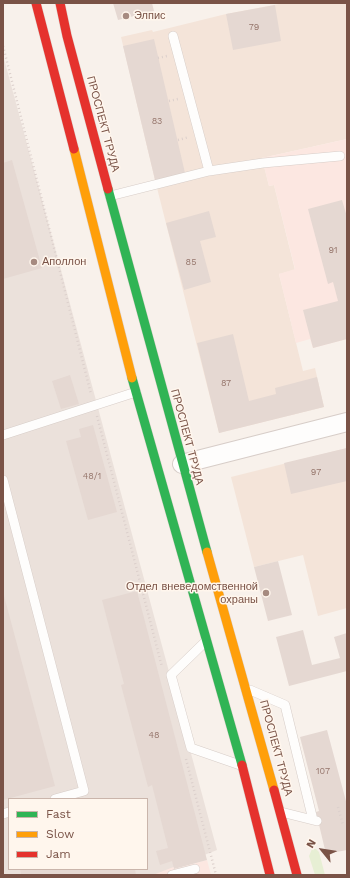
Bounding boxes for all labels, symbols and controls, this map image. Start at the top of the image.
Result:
place label: Элпис [134,9,166,23]
marker: Элпис [121,11,131,21]
house number: 79 [249,22,259,32]
street label: ПРОСПЕКТ ТРУДА [84,75,122,173]
house number: 83 [152,116,162,126]
house number: 91 [328,245,338,255]
place label: Аполлон [42,255,86,269]
marker: Аполлон [29,257,39,267]
house number: 85 [186,257,196,267]
house number: 87 [221,378,231,388]
street label: ПРОСПЕКТ ТРУДА [168,388,206,486]
house number: 97 [311,467,321,477]
house number: 48/1 [83,471,101,481]
place label: Отдел вневедомственной охраны [126,580,258,606]
marker: Отдел вневедомственной охраны [261,588,271,598]
street label: ПРОСПЕКТ ТРУДА [257,699,295,797]
house number: 48 [148,730,160,740]
house number: 107 [316,766,330,776]
legend [8,798,148,870]
text: Fast [46,807,71,821]
text: Slow [46,827,74,841]
north arrow [302,830,342,870]
text: N [304,837,319,851]
text: Jam [46,847,71,861]

